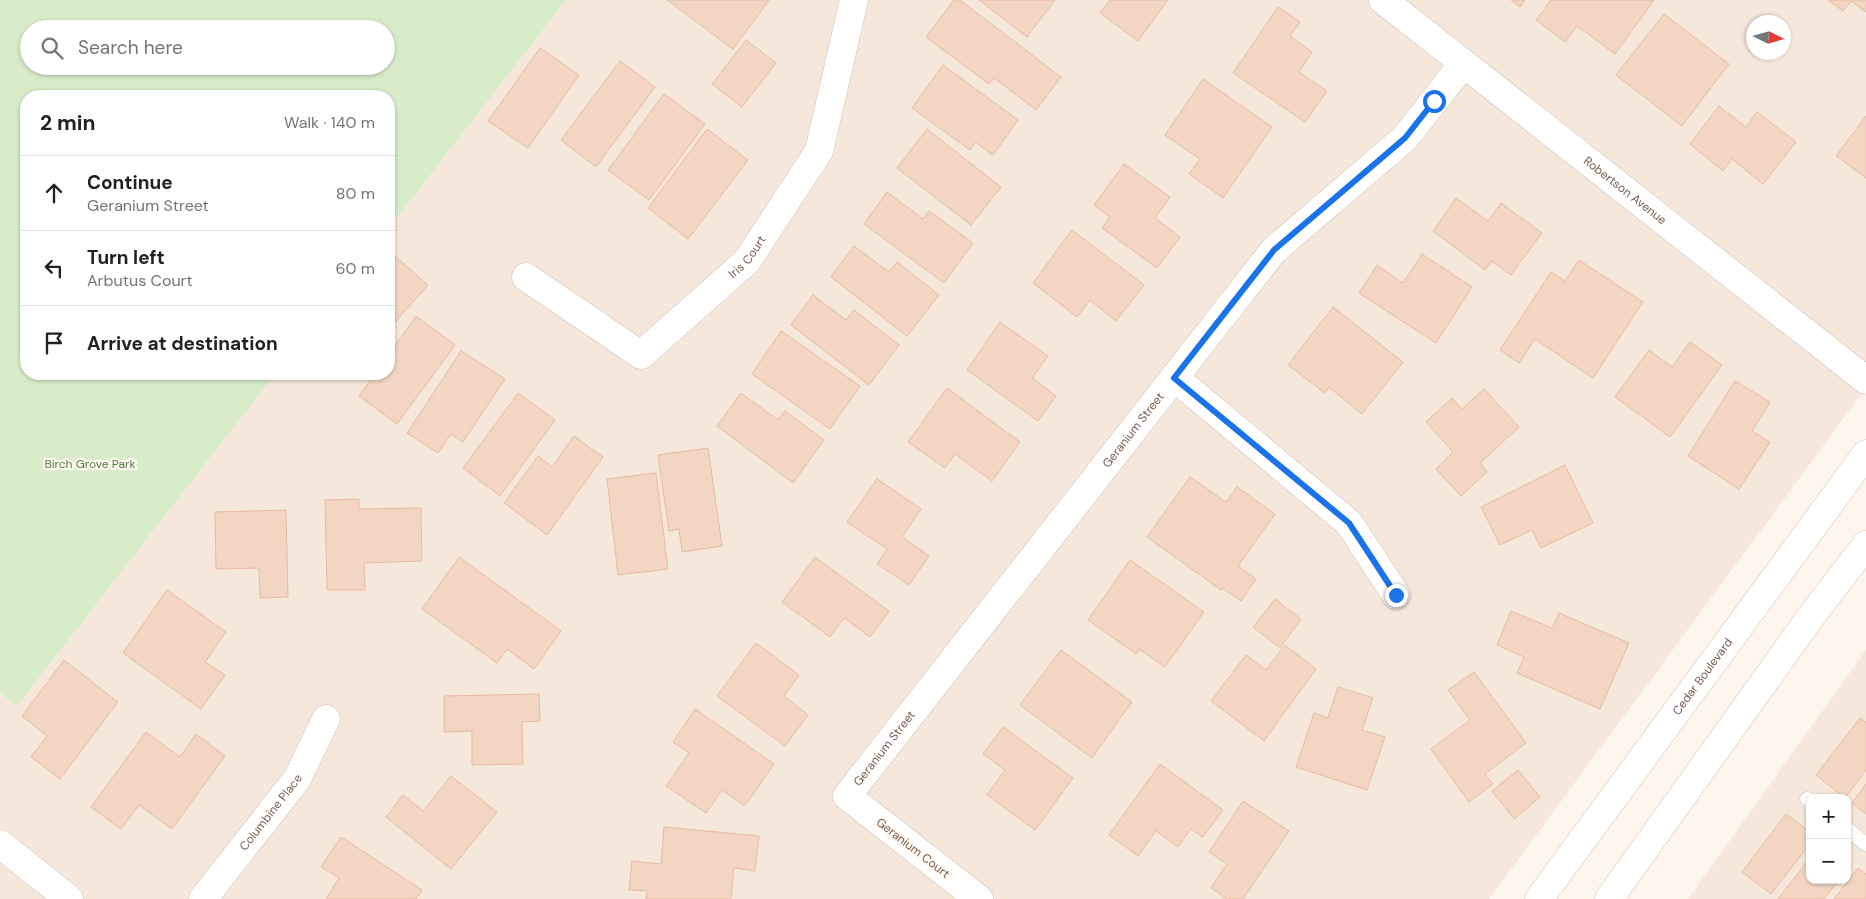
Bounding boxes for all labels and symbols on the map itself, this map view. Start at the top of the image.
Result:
north arrow [1746,15,1791,60]
route start [1423,90,1446,113]
street label: Robertson Avenue [1580,153,1670,228]
street label: Iris Court [725,232,770,282]
street label: Geranium Street [1099,389,1168,471]
park label: Birch Grove Park [44,456,136,472]
route end [1385,584,1408,607]
street label: Cedar Boulevard [1669,635,1736,718]
street label: Geranium Street [850,707,919,789]
street label: Columbine Place [236,772,306,854]
street label: Geranium Court [873,814,953,882]

